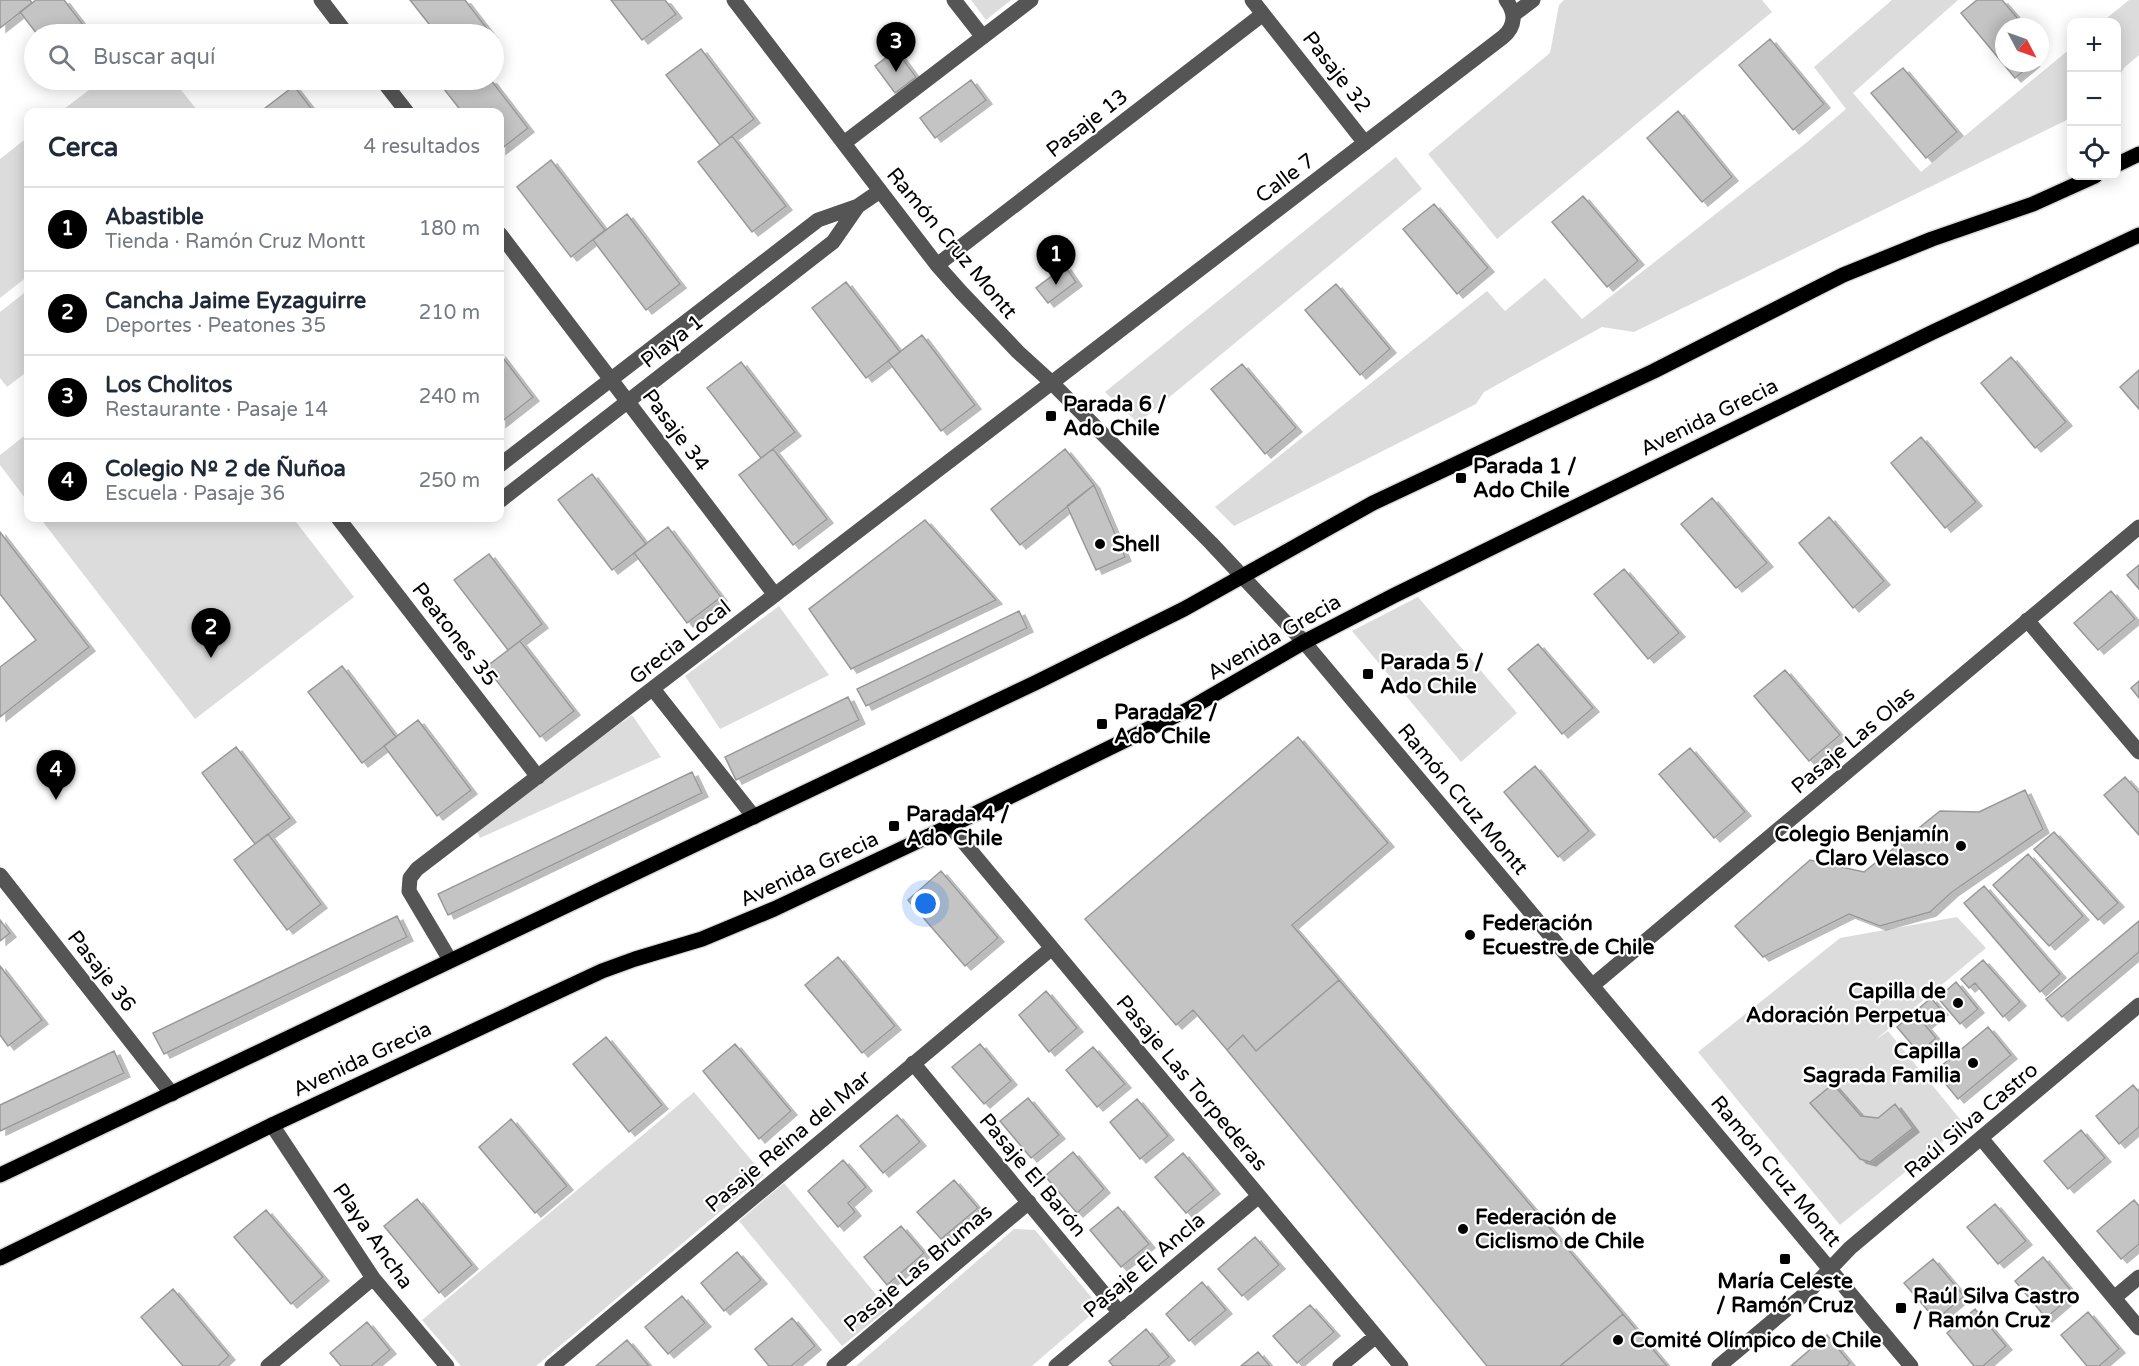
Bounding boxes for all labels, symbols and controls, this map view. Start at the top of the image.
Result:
north arrow [1995,18,2049,72]
map controls [2067,18,2121,180]
button: + [2067,18,2121,72]
pin: 3 [876,22,916,72]
search box [24,24,504,90]
street label: Pasaje 32 [1297,27,1376,118]
icon: search [45,41,78,74]
text: Buscar aquí [93,44,215,70]
button: − [2067,72,2121,126]
street label: Pasaje 13 [1042,84,1133,163]
button: locate [2067,126,2121,180]
text: Cerca [48,132,118,163]
text: 4 resultados [364,135,480,159]
street label: Calle 7 [1251,148,1320,209]
street label: Ramón Cruz Montt [881,163,1022,324]
text: Abastible [105,204,204,230]
text: 1 [61,217,74,241]
text: 180 m [419,217,480,241]
text: Tienda · Ramón Cruz Montt [105,230,365,254]
pin: 1 [1036,236,1076,285]
text: Cancha Jaime Eyzaguirre [105,288,366,314]
text: 2 [61,301,74,325]
text: 210 m [419,301,480,325]
street label: Playa 1 [636,309,709,374]
text: Deportes · Peatones 35 [105,314,326,338]
text: Los Cholitos [105,372,233,398]
street label: Avenida Grecia [1636,373,1782,462]
street label: Pasaje 34 [637,384,715,476]
text: 3 [61,385,74,409]
text: 240 m [419,385,480,409]
place label: Parada 6 / Ado Chile [1063,392,1167,441]
text: Restaurante · Pasaje 14 [105,398,328,422]
marker: Parada 6 / Ado Chile [1044,409,1058,423]
place label: Parada 1 / Ado Chile [1473,454,1577,503]
text: Colegio Nº 2 de Ñuñoa [105,456,346,482]
text: 4 [61,469,74,493]
text: 250 m [419,469,480,493]
marker: Parada 1 / Ado Chile [1454,471,1468,485]
text: Escuela · Pasaje 36 [105,482,285,506]
place label: Shell [1112,532,1160,557]
marker: Shell [1093,537,1107,551]
street label: Peatones 35 [406,578,503,691]
street label: Avenida Grecia [1203,589,1345,686]
street label: Grecia Local [624,595,736,690]
pin: 2 [192,608,230,658]
place label: Parada 5 / Ado Chile [1380,650,1484,699]
marker: Parada 5 / Ado Chile [1361,667,1375,681]
street label: Pasaje Las Olas [1787,682,1920,799]
place label: Parada 2 / Ado Chile [1114,700,1218,749]
marker: Parada 2 / Ado Chile [1095,717,1109,731]
street label: Ramón Cruz Montt [1392,719,1533,880]
pin: 4 [36,750,76,800]
place label: Parada 4 / Ado Chile [906,802,1010,851]
marker: Parada 4 / Ado Chile [887,819,901,833]
place label: Colegio Benjamín Claro Velasco [1775,822,1949,871]
street label: Avenida Grecia [736,826,882,912]
marker: Colegio Benjamín Claro Velasco [1954,839,1968,853]
your location [911,889,940,918]
place label: Federación Ecuestre de Chile [1482,911,1655,960]
street label: Pasaje 36 [62,926,141,1017]
marker: Federación Ecuestre de Chile [1463,928,1477,942]
place label: Capilla de Adoración Perpetua [1746,979,1946,1028]
street label: Pasaje Las Torpederas [1111,990,1272,1176]
marker: Capilla de Adoración Perpetua [1951,996,1965,1010]
street label: Avenida Grecia [289,1016,435,1102]
place label: Capilla Sagrada Familia [1803,1039,1961,1088]
marker: Capilla Sagrada Familia [1966,1056,1980,1070]
street label: Raúl Silva Castro [1900,1057,2043,1183]
street label: Pasaje Reina del Mar [701,1065,876,1218]
street label: Ramón Cruz Montt [1705,1091,1846,1252]
street label: Pasaje El Barón [974,1108,1092,1242]
street label: Playa Ancha [327,1179,418,1294]
street label: Pasaje Las Brumas [839,1199,998,1338]
place label: Federación de Ciclismo de Chile [1475,1205,1644,1254]
street label: Pasaje El Ancla [1079,1207,1210,1323]
marker: Federación de Ciclismo de Chile [1456,1222,1470,1236]
marker: María Celeste / Ramón Cruz [1778,1252,1792,1266]
place label: María Celeste / Ramón Cruz [1716,1269,1854,1318]
place label: Raúl Silva Castro / Ramón Cruz [1913,1284,2080,1333]
marker: Raúl Silva Castro / Ramón Cruz [1894,1301,1908,1315]
place label: Comité Olímpico de Chile [1630,1328,1882,1353]
marker: Comité Olímpico de Chile [1611,1333,1625,1347]

